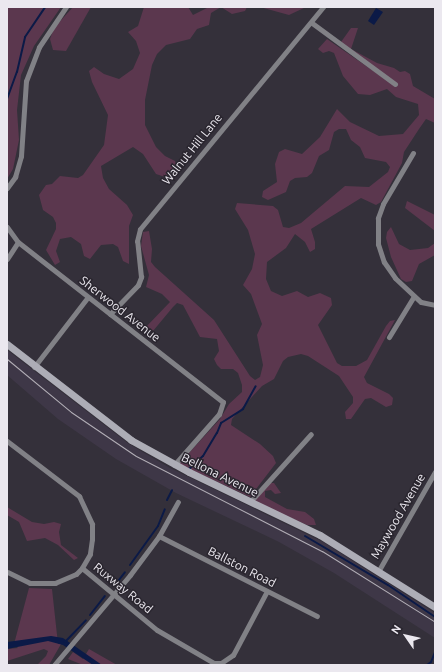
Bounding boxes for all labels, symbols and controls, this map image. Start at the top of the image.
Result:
street label: Walnut Hill Lane [159,110,225,188]
street label: Sherwood Avenue [77,273,163,345]
street label: Bellona Avenue [179,450,261,500]
street label: Maywood Avenue [368,471,428,561]
street label: Ballston Road [206,544,278,590]
street label: Ruxway Road [90,560,156,616]
north arrow [386,616,426,656]
text: N [389,623,403,636]

